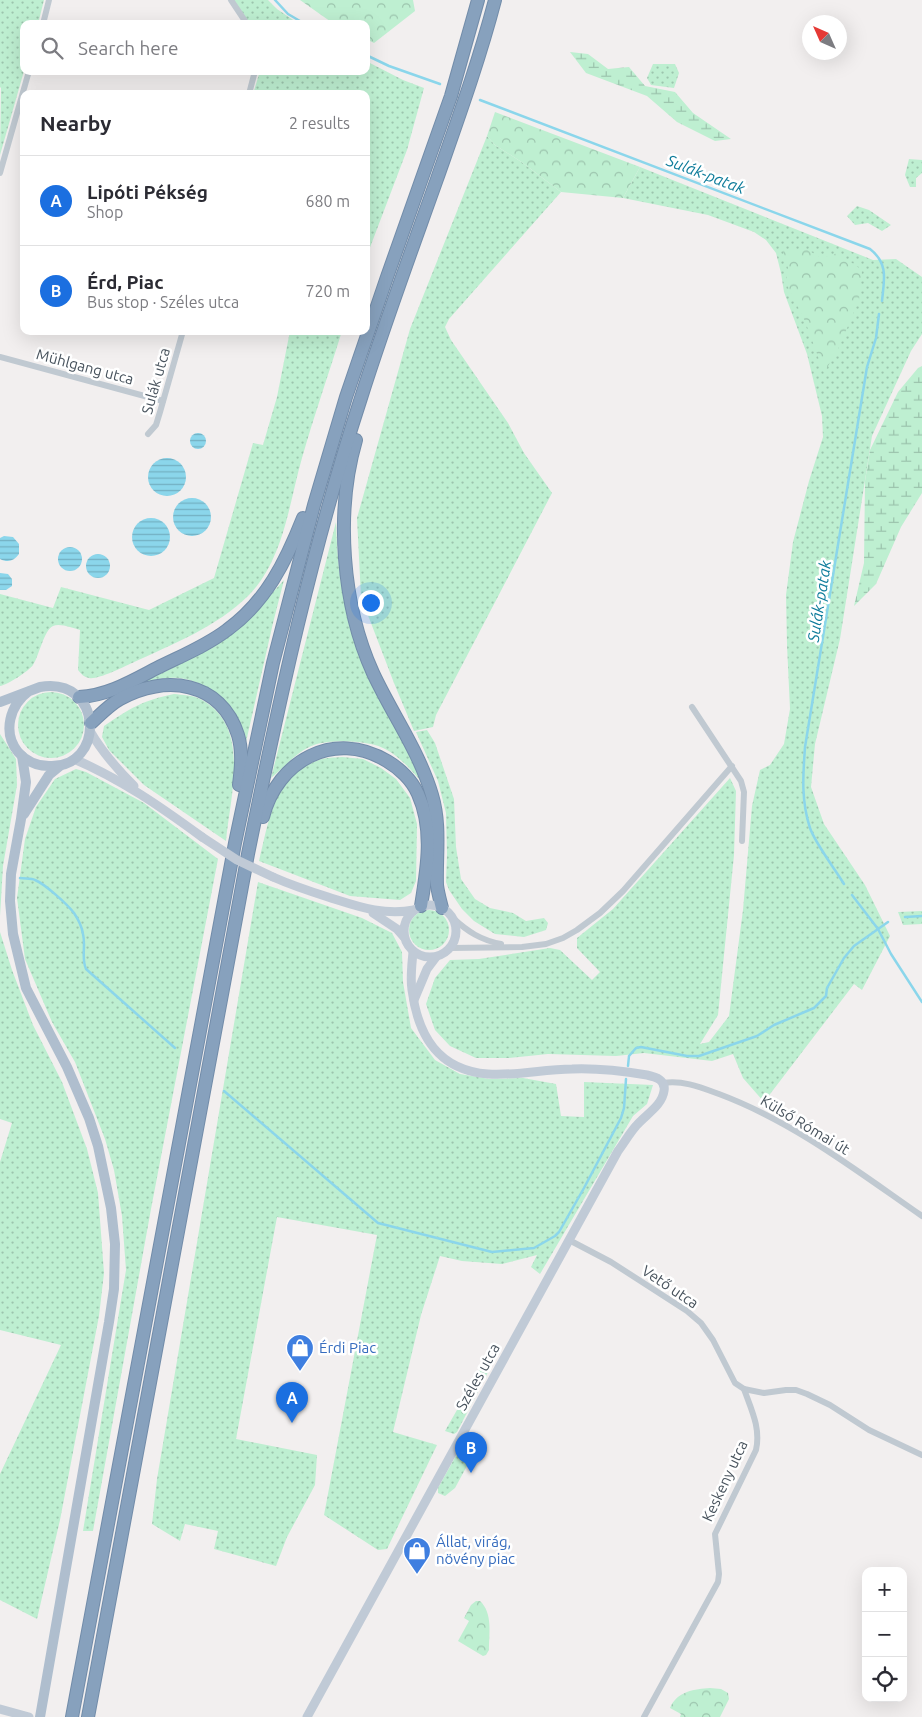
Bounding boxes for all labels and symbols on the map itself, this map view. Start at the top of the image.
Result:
north arrow [802,15,847,60]
water label: Sulák-patak [663,150,748,197]
street label: Mühlgang utca [35,345,136,388]
street label: Sulák utca [138,346,173,416]
water label: Sulák-patak [803,558,834,644]
your location [358,590,384,616]
street label: Külső Római út [758,1091,853,1158]
street label: Vető utca [639,1262,702,1312]
shop icon: Érdi Piac [285,1333,315,1372]
place label: Érdi Piac [319,1339,376,1356]
street label: Széles utca [452,1340,503,1413]
pin: A [276,1382,308,1423]
pin: B [455,1432,487,1473]
street label: Keskeny utca [698,1438,751,1524]
place label: Állat, virág, növény piac [436,1533,515,1567]
shop icon: Állat, virág, növény piac [402,1536,432,1575]

